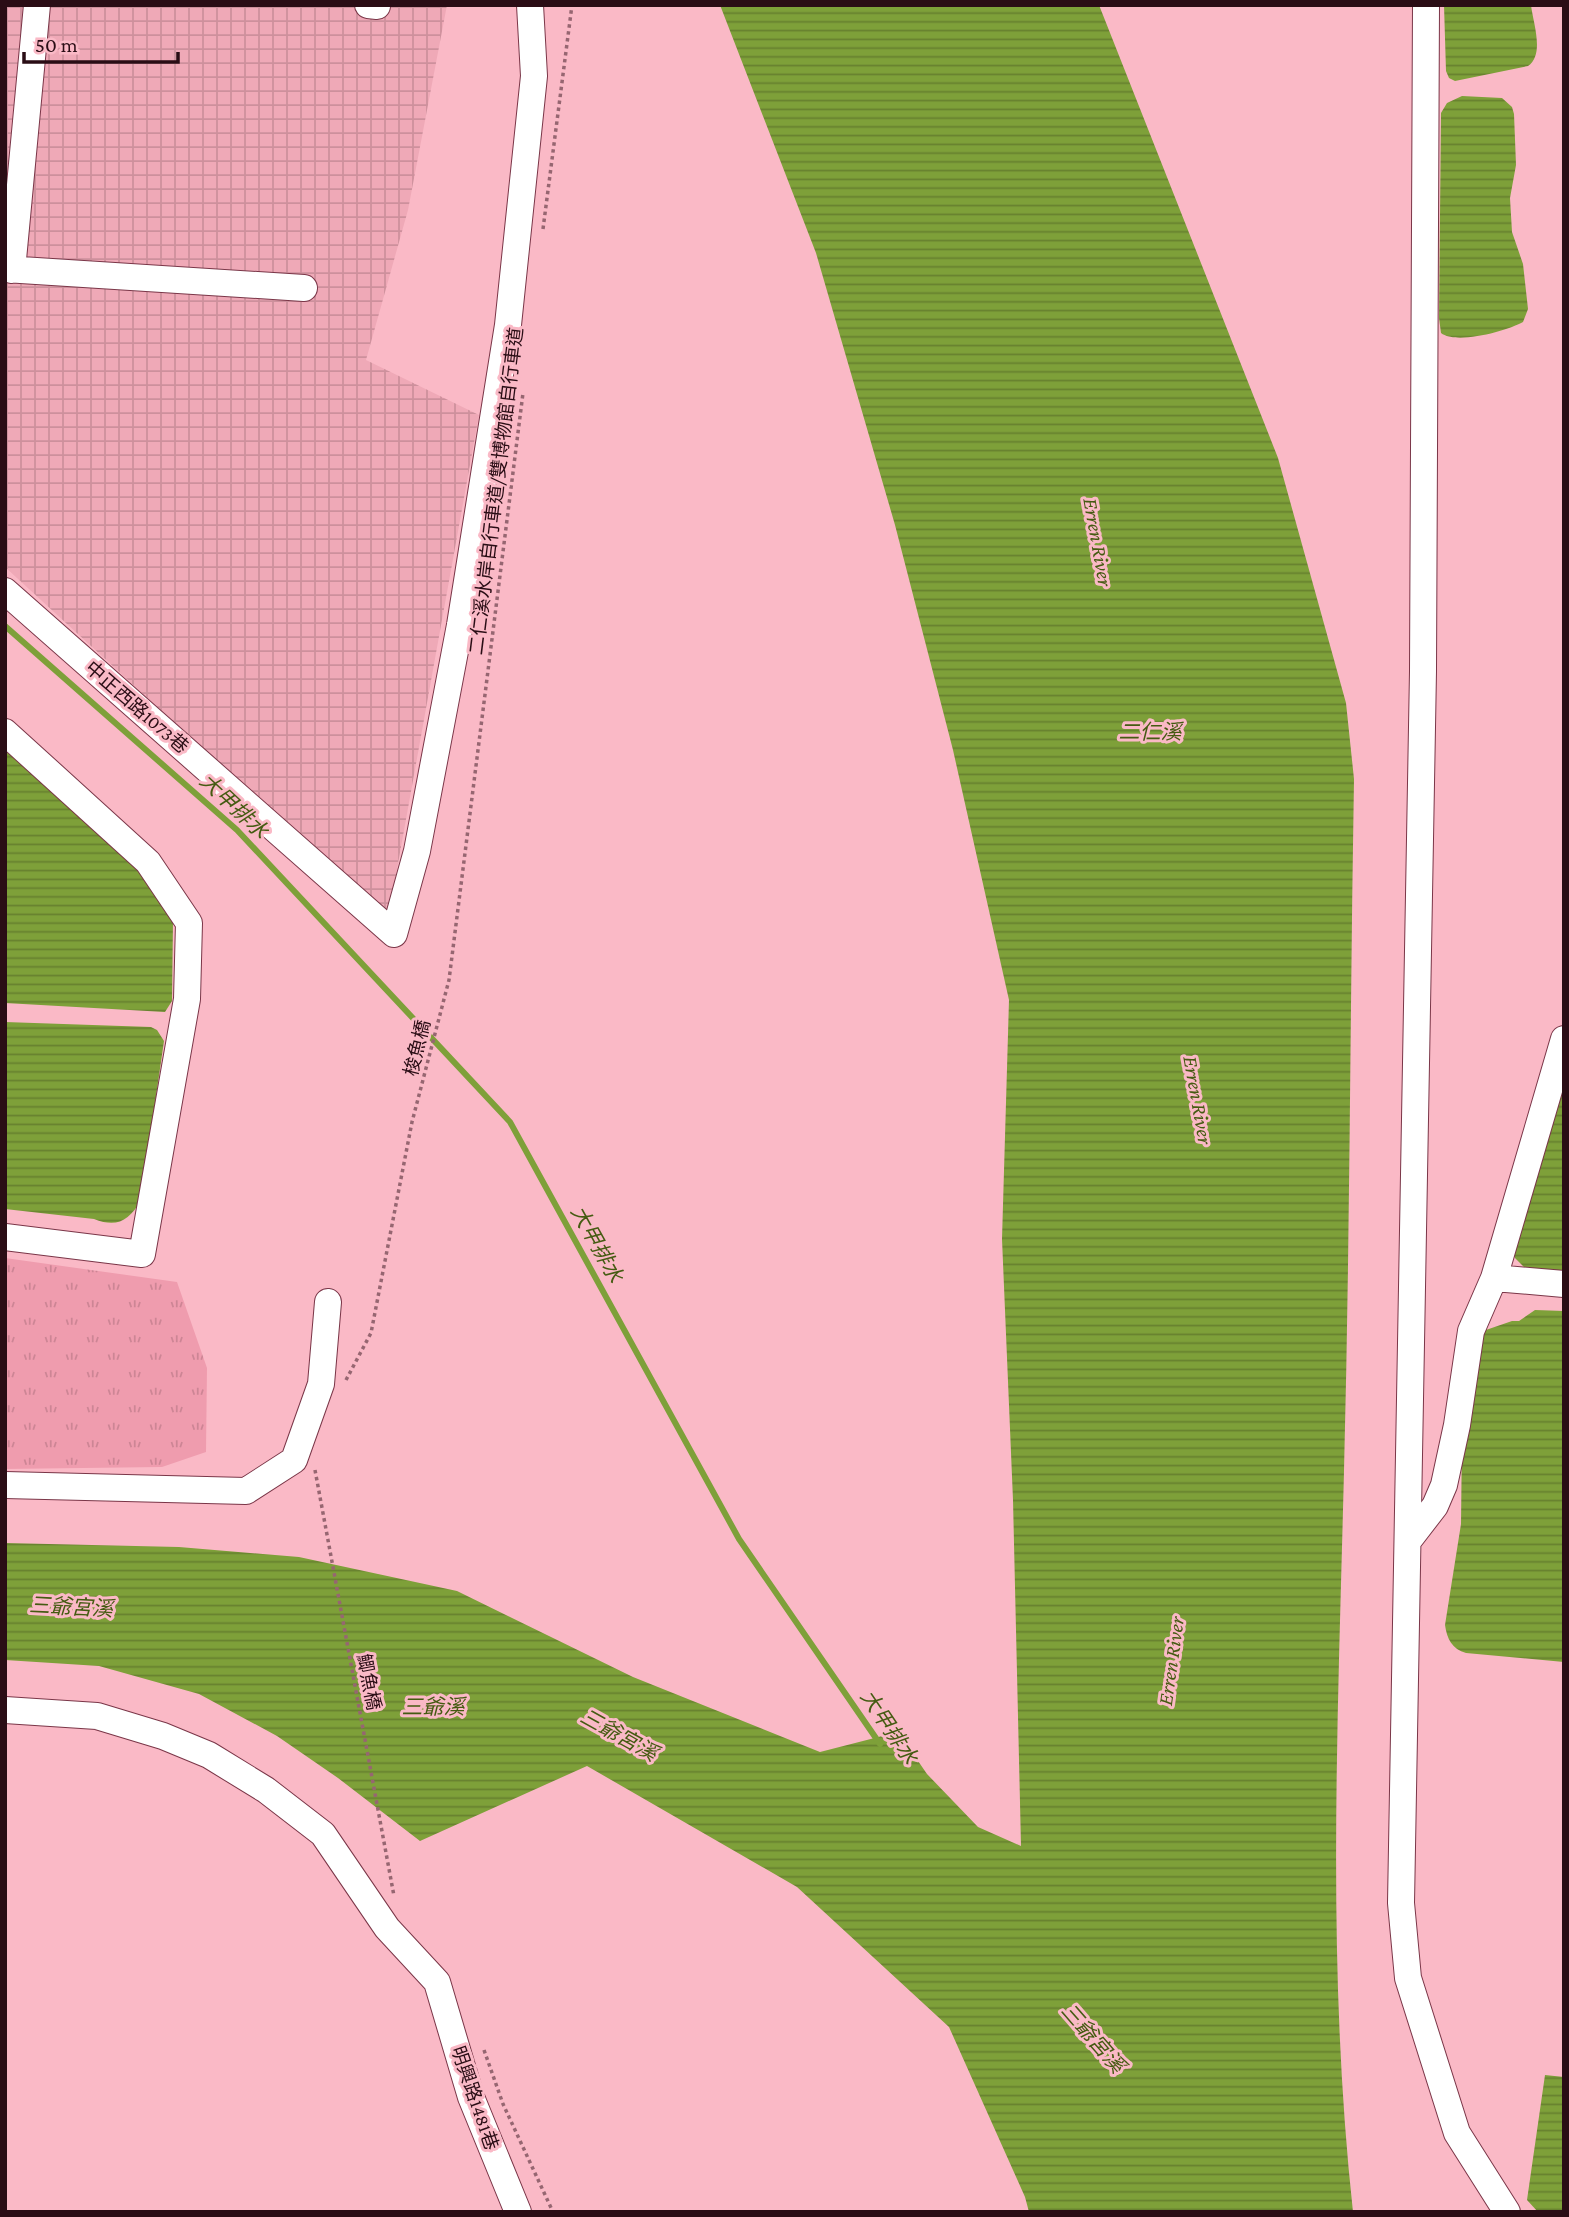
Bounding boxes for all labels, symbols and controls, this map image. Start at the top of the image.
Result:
scale bar [24,21,178,65]
text: 50 m [35,33,78,57]
street label: 二仁溪水岸自行車道/雙博物館自行車道 [465,326,527,656]
water label: Erren River [1078,496,1118,589]
street label: 中正西路1073巷 [81,657,193,757]
water label: 二仁溪 [1119,720,1184,744]
water label: 大甲排水 [195,769,274,844]
street label: 梭魚橋 [400,1018,434,1078]
water label: Erren River [1178,1054,1218,1147]
water label: 大甲排水 [566,1201,628,1287]
water label: 三爺宮溪 [28,1593,117,1621]
water label: Erren River [1153,1614,1189,1707]
street label: 鯽魚橋 [353,1652,385,1712]
water label: 大甲排水 [856,1685,923,1769]
water label: 三爺溪 [402,1695,467,1719]
water label: 三爺宮溪 [576,1704,664,1767]
water label: 三爺宮溪 [1056,1998,1132,2080]
street label: 明興路1481巷 [447,2043,503,2153]

